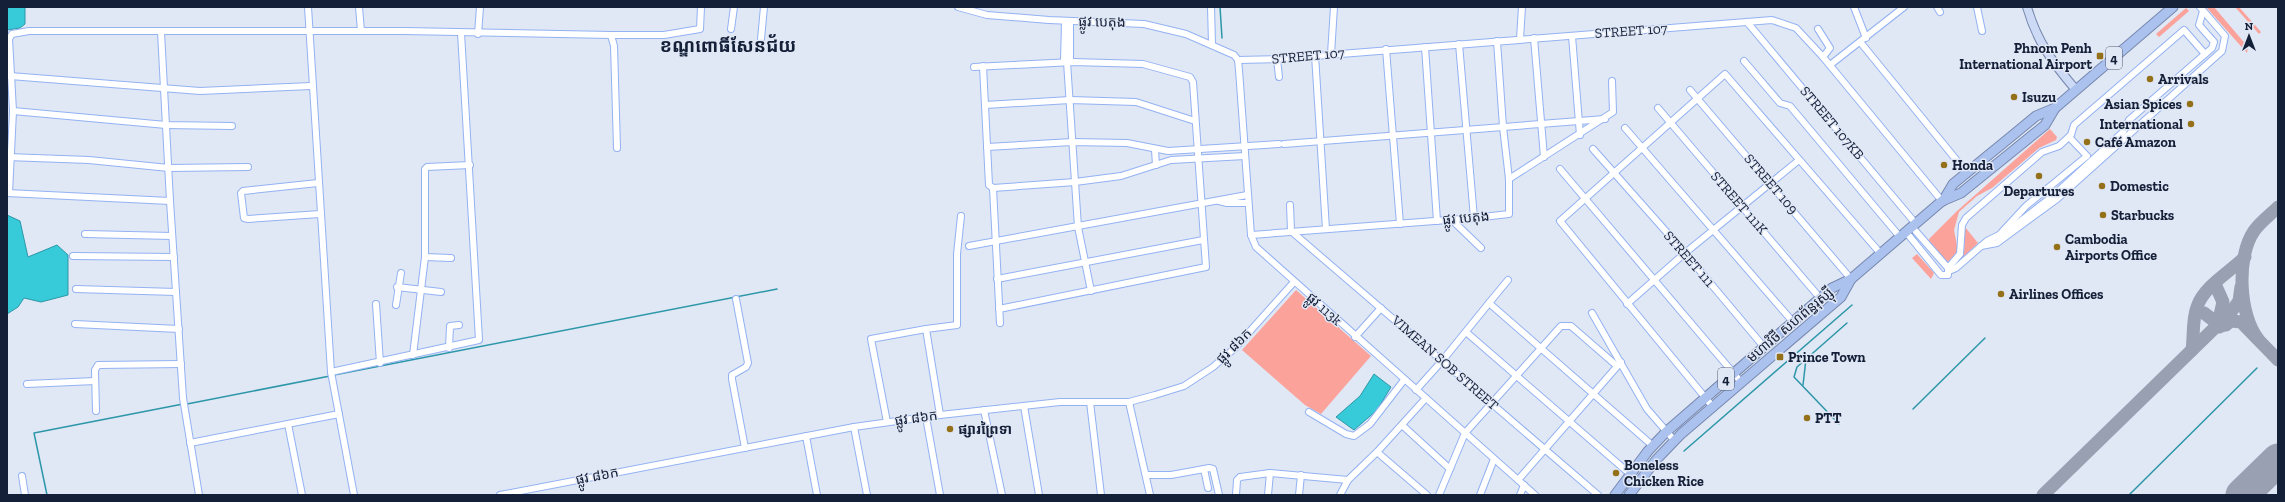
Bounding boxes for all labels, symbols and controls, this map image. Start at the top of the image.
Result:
street label: ផ្លូវ បេតុង [1078,13,1126,34]
north arrow [2229,16,2269,56]
street label: STREET 107 [1594,20,1668,42]
text: N [2245,20,2254,33]
district label: ខណ្ឌពោធិ៍សែនជ័យ [660,34,796,57]
place label: Phnom Penh International Airport [1959,40,2092,73]
street label: STREET 107 [1271,44,1345,68]
road number: 4 [2106,47,2122,69]
marker: Phnom Penh International Airport [2095,51,2105,61]
place label: Arrivals [2158,71,2209,88]
marker: Arrivals [2145,74,2155,84]
street label: STREET 107KB [1796,83,1868,163]
place label: Isuzu [2022,89,2056,106]
marker: Isuzu [2009,92,2019,102]
place label: Asian Spices [2104,96,2183,113]
marker: Asian Spices [2185,99,2195,109]
place label: International [2100,116,2183,133]
marker: International [2186,119,2196,129]
place label: Café Amazon [2095,134,2177,151]
marker: Café Amazon [2082,137,2092,147]
street label: STREET 109 [1740,151,1802,217]
place label: Honda [1952,157,1993,174]
marker: Honda [1939,160,1949,170]
street label: STREET 111K [1707,168,1771,238]
marker: Departures [2034,171,2044,181]
place label: Domestic [2110,178,2169,195]
marker: Domestic [2097,181,2107,191]
place label: Departures [2004,183,2075,200]
street label: ផ្លូវ បេតុង [1442,207,1491,232]
place label: Starbucks [2111,207,2175,224]
marker: Starbucks [2098,210,2108,220]
street label: STREET 111 [1660,227,1718,291]
place label: Cambodia Airports Office [2065,231,2157,264]
marker: Cambodia Airports Office [2052,242,2062,252]
street label: មហាវិថី សហព័ន្ធរុស្ស៊ី [1743,283,1838,368]
place label: Airlines Offices [2009,286,2104,303]
street label: ផ្លូវ 113k [1301,289,1346,332]
marker: Airlines Offices [1996,289,2006,299]
street label: VIMEAN SOB STREET [1387,311,1502,414]
street label: ផ្លូវ ៨៦ក [1213,325,1258,370]
place label: Prince Town [1788,349,1866,366]
marker: Prince Town [1775,352,1785,362]
road number: 4 [1718,368,1734,390]
street label: ផ្លូវ ៨៦ក [893,407,939,433]
place label: PTT [1815,410,1842,427]
marker: PTT [1802,413,1812,423]
place label: ផ្សារព្រៃទា [958,421,1012,438]
marker: ផ្សារព្រៃទា [945,424,955,434]
place label: Boneless Chicken Rice [1624,457,1704,490]
street label: ផ្លូវ ៨៦ក [574,464,620,492]
marker: Boneless Chicken Rice [1611,468,1621,478]

